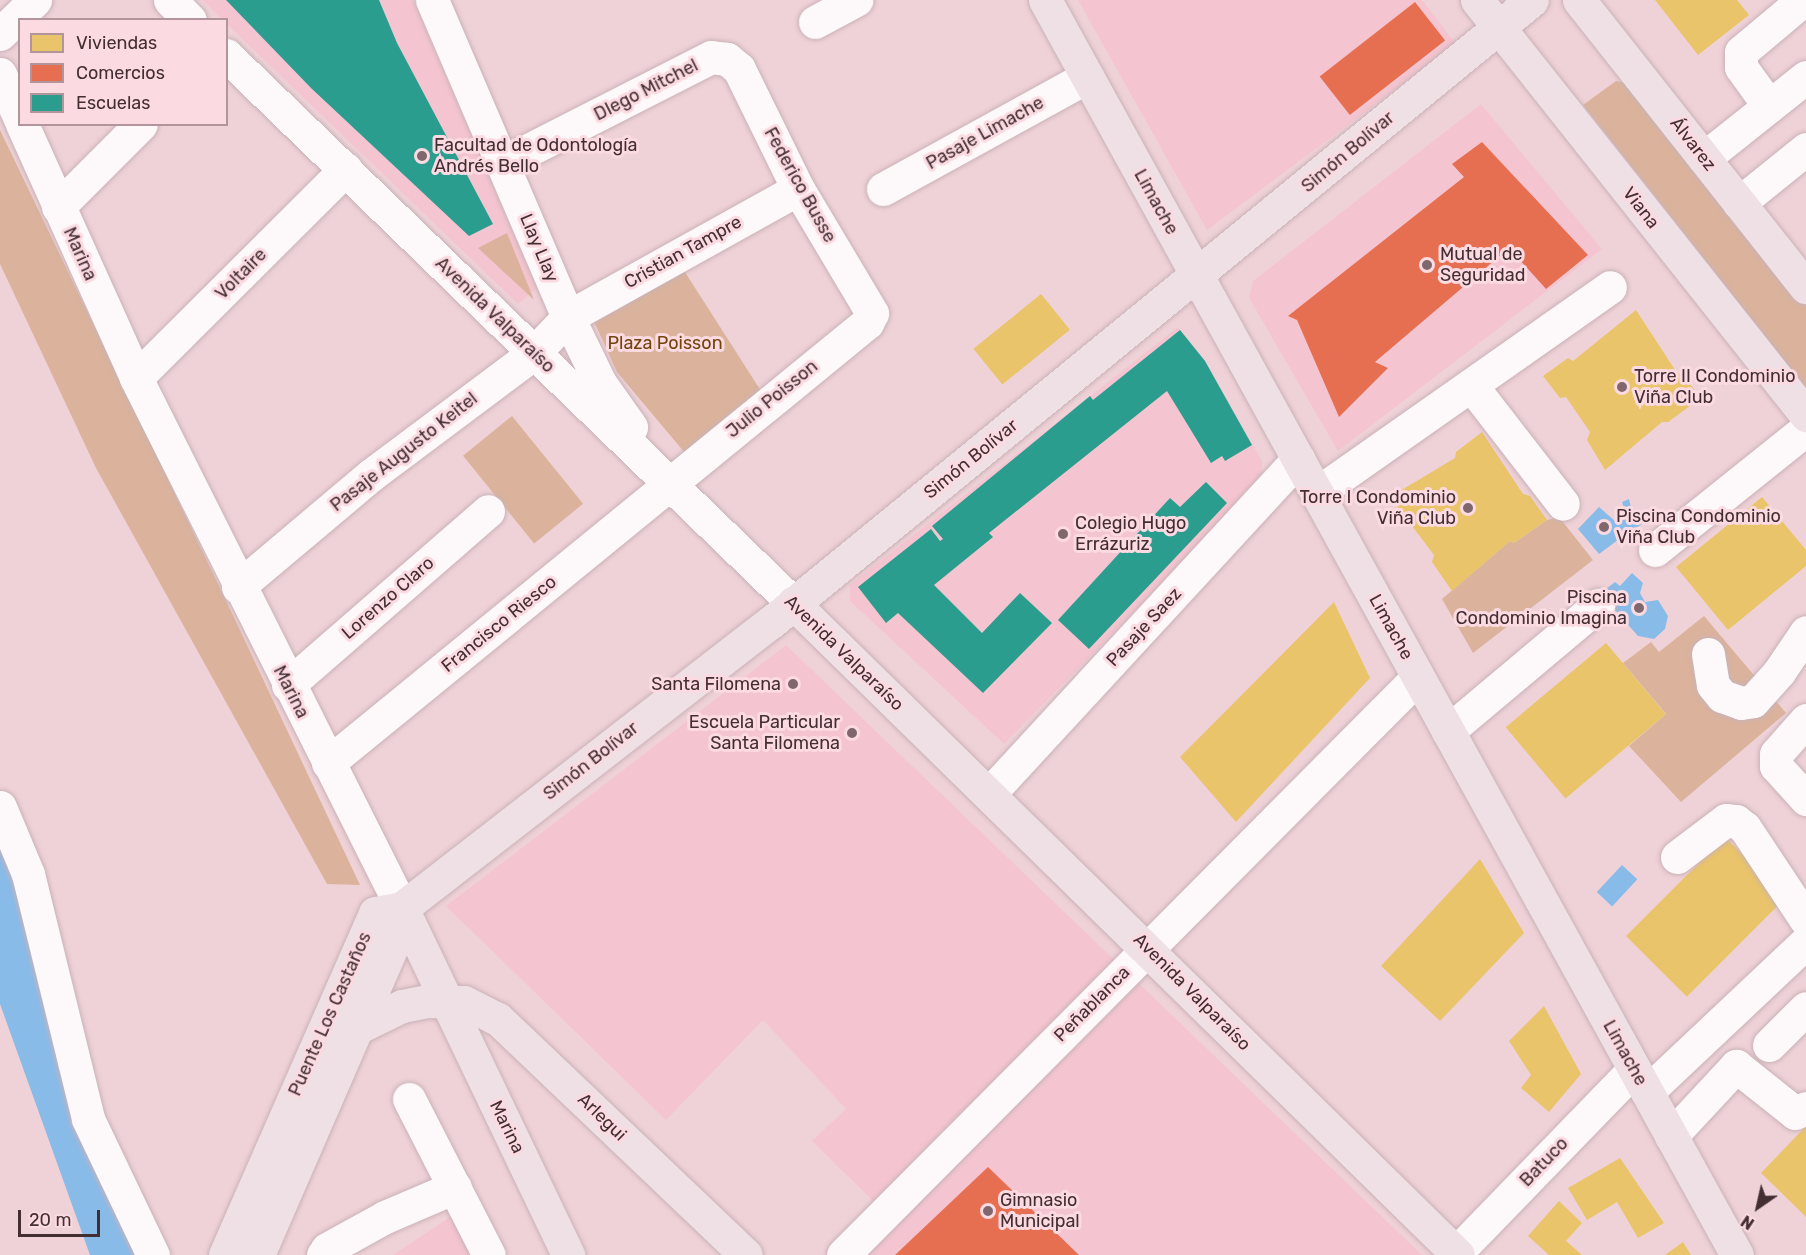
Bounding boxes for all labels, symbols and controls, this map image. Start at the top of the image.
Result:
legend [18,18,228,126]
text: Viviendas [76,32,157,54]
street label: DIego Mitchel [590,55,702,125]
text: Comercios [76,62,165,84]
text: Escuelas [76,92,150,114]
street label: Pasaje Limache [922,92,1048,174]
street label: Simón Bolívar [1297,107,1399,197]
street label: Álvarez [1665,113,1721,175]
street label: Federico Busse [759,124,841,246]
place label: Facultad de Odontología Andrés Bello [434,135,637,178]
marker: Facultad de Odontología Andrés Bello [415,149,429,163]
street label: Limache [1129,166,1183,238]
street label: Viana [1618,183,1664,233]
street label: Llay Llay [515,210,563,286]
street label: Cristian Tampre [620,211,746,293]
street label: Marina [59,224,101,284]
street label: Voltaire [211,244,271,304]
place label: Mutual de Seguridad [1440,244,1525,286]
street label: Avenida Valparaíso [431,252,559,378]
marker: Mutual de Seguridad [1418,256,1436,274]
park label: Plaza Poisson [607,332,723,354]
street label: Julio Poisson [722,356,822,442]
place label: Torre II Condominio Viña Club [1634,366,1795,409]
marker: Torre II Condominio Viña Club [1615,380,1629,394]
street label: Pasaje Augusto Keitel [326,388,482,516]
street label: Simón Bolívar [920,415,1022,503]
place label: Torre I Condominio Viña Club [1299,487,1456,530]
marker: Torre I Condominio Viña Club [1461,501,1475,515]
place label: Piscina Condominio Viña Club [1616,506,1781,548]
place label: Colegio Hugo Errázuriz [1075,513,1186,556]
marker: Piscina Condominio Viña Club [1597,520,1611,534]
marker: Colegio Hugo Errázuriz [1056,527,1070,541]
street label: Lorenzo Claro [338,552,438,644]
street label: Francisco Riesco [437,571,561,677]
street label: Pasaje Saez [1102,583,1186,671]
place label: Piscina Condominio Imagina [1456,587,1627,630]
street label: Avenida Valparaíso [780,590,908,716]
street label: Limache [1364,591,1418,663]
marker: Piscina Condominio Imagina [1632,601,1646,615]
street label: Marina [269,662,313,722]
place label: Santa Filomena [651,673,781,695]
marker: Santa Filomena [786,677,800,691]
place label: Escuela Particular Santa Filomena [689,712,840,754]
street label: Simón Bolívar [539,717,643,805]
marker: Escuela Particular Santa Filomena [845,726,859,740]
street label: Puente Los Castaños [284,929,376,1099]
street label: Avenida Valparaíso [1129,929,1255,1055]
street label: Peñablanca [1050,962,1134,1046]
street label: Limache [1598,1017,1652,1089]
street label: Arlegui [573,1089,631,1145]
street label: Marina [485,1097,529,1157]
street label: Batuco [1515,1133,1573,1191]
north arrow [1728,1177,1788,1237]
place label: Gimnasio Municipal [1000,1190,1080,1232]
scale bar [21,1198,104,1236]
marker: Gimnasio Municipal [981,1204,995,1218]
text: 20 m [29,1209,71,1231]
text: N [1738,1211,1758,1233]

